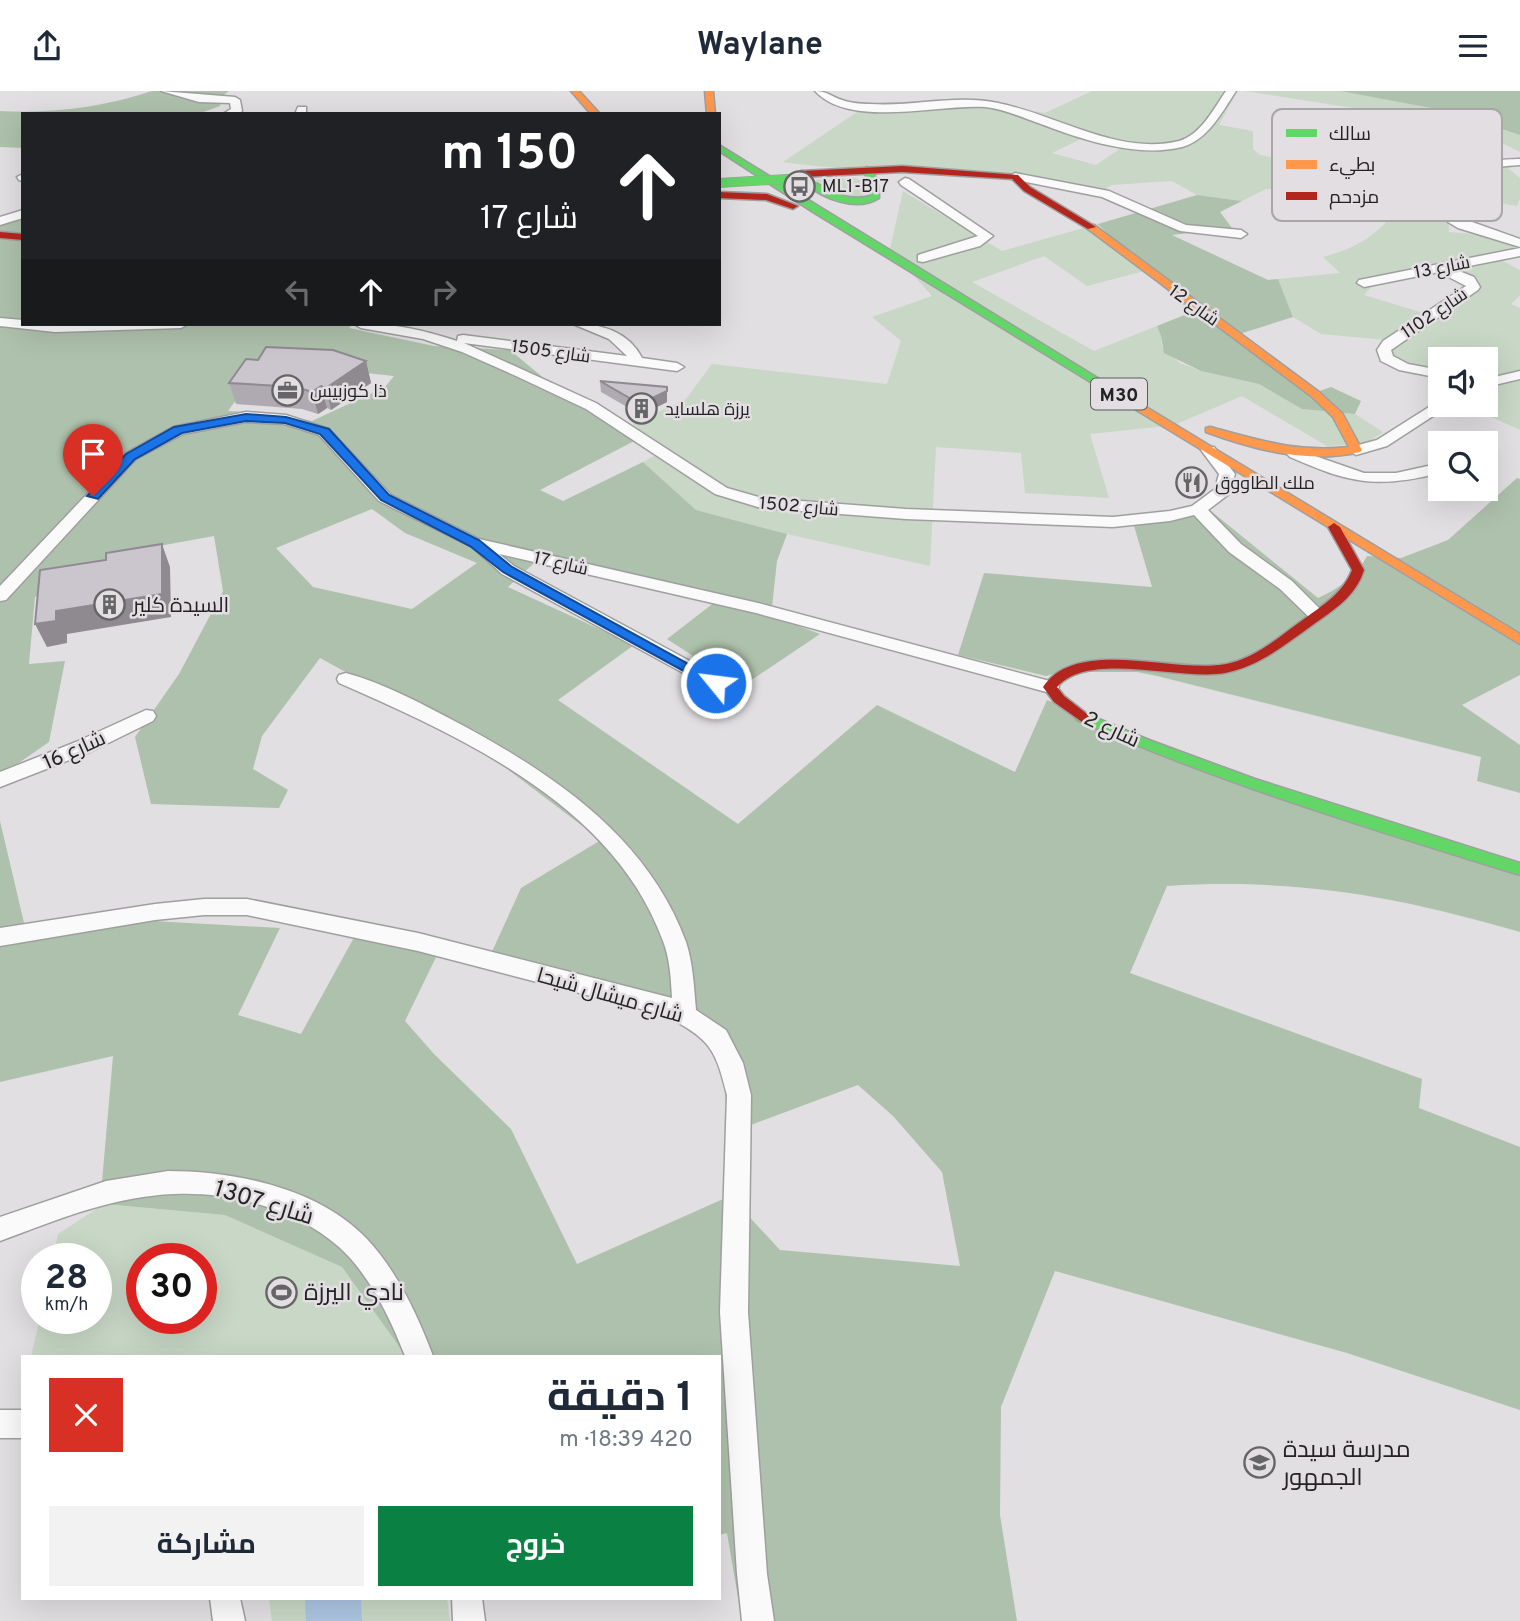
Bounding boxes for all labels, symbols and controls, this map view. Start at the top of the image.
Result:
text: Waylane [697,26,823,66]
icon: share [28,27,66,65]
icon: menu [1454,27,1492,65]
legend [1272,109,1502,221]
text: سالك [1329,123,1371,147]
text: 150 m [441,125,578,187]
icon: ahead [602,140,693,231]
text: بطيء [1329,154,1375,179]
bus stop icon: ML1-B17 [782,169,816,203]
place label: ML1-B17 [822,176,889,199]
text: مزدحم [1329,186,1379,210]
text: شارع 17 [480,200,578,240]
street label: شارع 13 [1412,252,1472,285]
icon: left [279,273,317,311]
icon: ahead [352,273,390,311]
icon: right [425,273,463,311]
street label: شارع 12 [1163,280,1223,332]
street label: شارع 1102 [1397,284,1472,345]
street label: شارع 1505 [510,336,592,369]
map controls [1428,347,1498,501]
button: sound [1428,347,1498,417]
office icon: ذا كوزبيس [270,374,304,408]
road number: M30 [1091,379,1147,409]
place label: ذا كوزبيس [310,381,387,404]
building icon: يرزة هلسايد [625,392,659,426]
place label: يرزة هلسايد [665,399,750,422]
pin [63,424,123,496]
button: search [1428,431,1498,501]
icon: arrive [74,435,112,473]
restaurant icon: ملك الطاووق [1175,466,1209,500]
place label: ملك الطاووق [1215,473,1315,496]
street label: شارع 1502 [758,493,839,522]
street label: شارع 17 [531,547,590,582]
building icon: السيدة كلير [93,588,127,622]
place label: السيدة كلير [132,593,229,620]
position arrow [679,646,753,720]
street label: شارع 2 [1079,706,1144,755]
street label: شارع 16 [39,726,110,777]
street label: شارع ميشال شيحا [533,963,686,1030]
street label: شارع 1307 [210,1175,317,1233]
speed limit sign: 30 [126,1243,217,1334]
text: 28 [45,1257,88,1301]
sports icon: نادي اليرزة [264,1275,298,1309]
place label: نادي اليرزة [304,1279,404,1310]
text: km/h [45,1294,88,1317]
text: 1 دقيقة [547,1373,693,1426]
button: close [49,1378,123,1452]
text: 420 m · 18:39 [559,1426,693,1455]
place label: مدرسة سيدة الجمهور [1281,1436,1411,1494]
school or university icon: مدرسة سيدة الجمهور [1243,1446,1277,1480]
button: مشاركة [49,1506,364,1586]
button: خروج [378,1506,693,1586]

